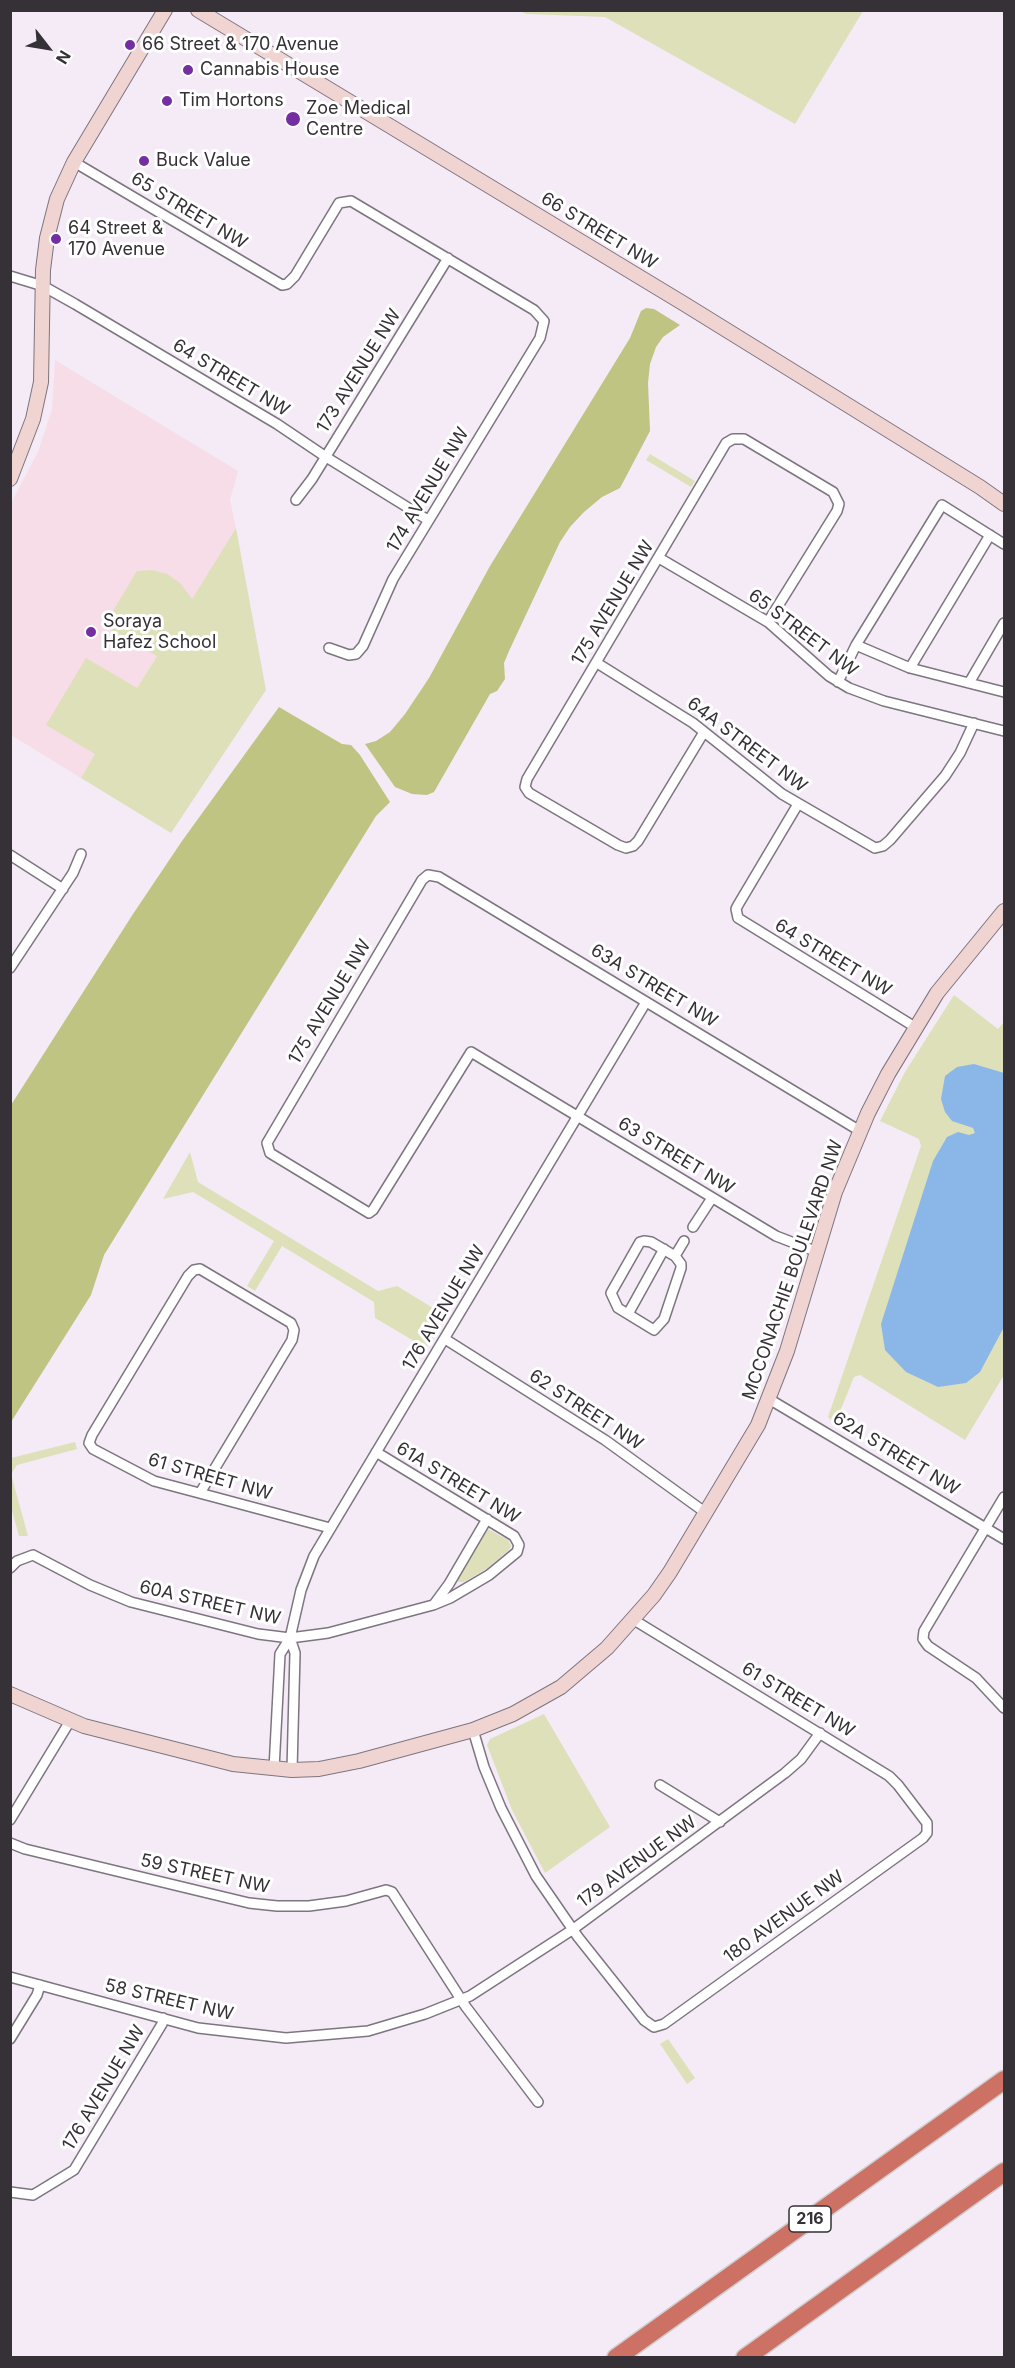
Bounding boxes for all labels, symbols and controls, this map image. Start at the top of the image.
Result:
north arrow [18,18,78,78]
place label: 66 Street & 170 Avenue [142,34,339,56]
marker: 66 Street & 170 Avenue [123,38,137,52]
text: N [52,47,75,68]
place label: Cannabis House [200,59,339,81]
marker: Cannabis House [181,63,195,77]
place label: Tim Hortons [179,90,284,112]
marker: Tim Hortons [160,94,174,108]
place label: Zoe Medical Centre [306,98,411,140]
marker: Zoe Medical Centre [284,110,302,128]
place label: Buck Value [156,150,251,172]
marker: Buck Value [137,154,151,168]
street label: 65 STREET NW [127,168,251,254]
street label: 66 STREET NW [537,188,661,274]
place label: 64 Street & 170 Avenue [68,218,165,260]
marker: 64 Street & 170 Avenue [49,232,63,246]
street label: 173 AVENUE NW [312,305,406,437]
street label: 64 STREET NW [169,335,293,421]
street label: 174 AVENUE NW [382,424,474,556]
street label: 175 AVENUE NW [567,537,659,669]
street label: 65 STREET NW [744,585,862,681]
place label: Soraya Hafez School [103,611,216,654]
marker: Soraya Hafez School [84,625,98,639]
street label: 64A STREET NW [683,693,811,797]
street label: 64 STREET NW [771,915,895,1001]
street label: 175 AVENUE NW [284,936,376,1068]
street label: 63A STREET NW [587,940,721,1032]
street label: 63 STREET NW [614,1113,738,1199]
street label: MCCONACHIE BOULEVARD NW [738,1137,848,1403]
street label: 176 AVENUE NW [398,1242,490,1374]
street label: 62 STREET NW [525,1365,647,1455]
street label: 62A STREET NW [829,1408,963,1500]
street label: 61A STREET NW [392,1438,524,1528]
street label: 61 STREET NW [146,1449,274,1505]
street label: 60A STREET NW [137,1576,283,1630]
street label: 61 STREET NW [738,1658,858,1742]
street label: 179 AVENUE NW [573,1811,701,1913]
street label: 59 STREET NW [138,1850,272,1898]
street label: 180 AVENUE NW [720,1866,848,1968]
street label: 58 STREET NW [103,1975,235,2025]
street label: 176 AVENUE NW [58,2022,150,2154]
road number: 216 [789,2206,831,2232]

